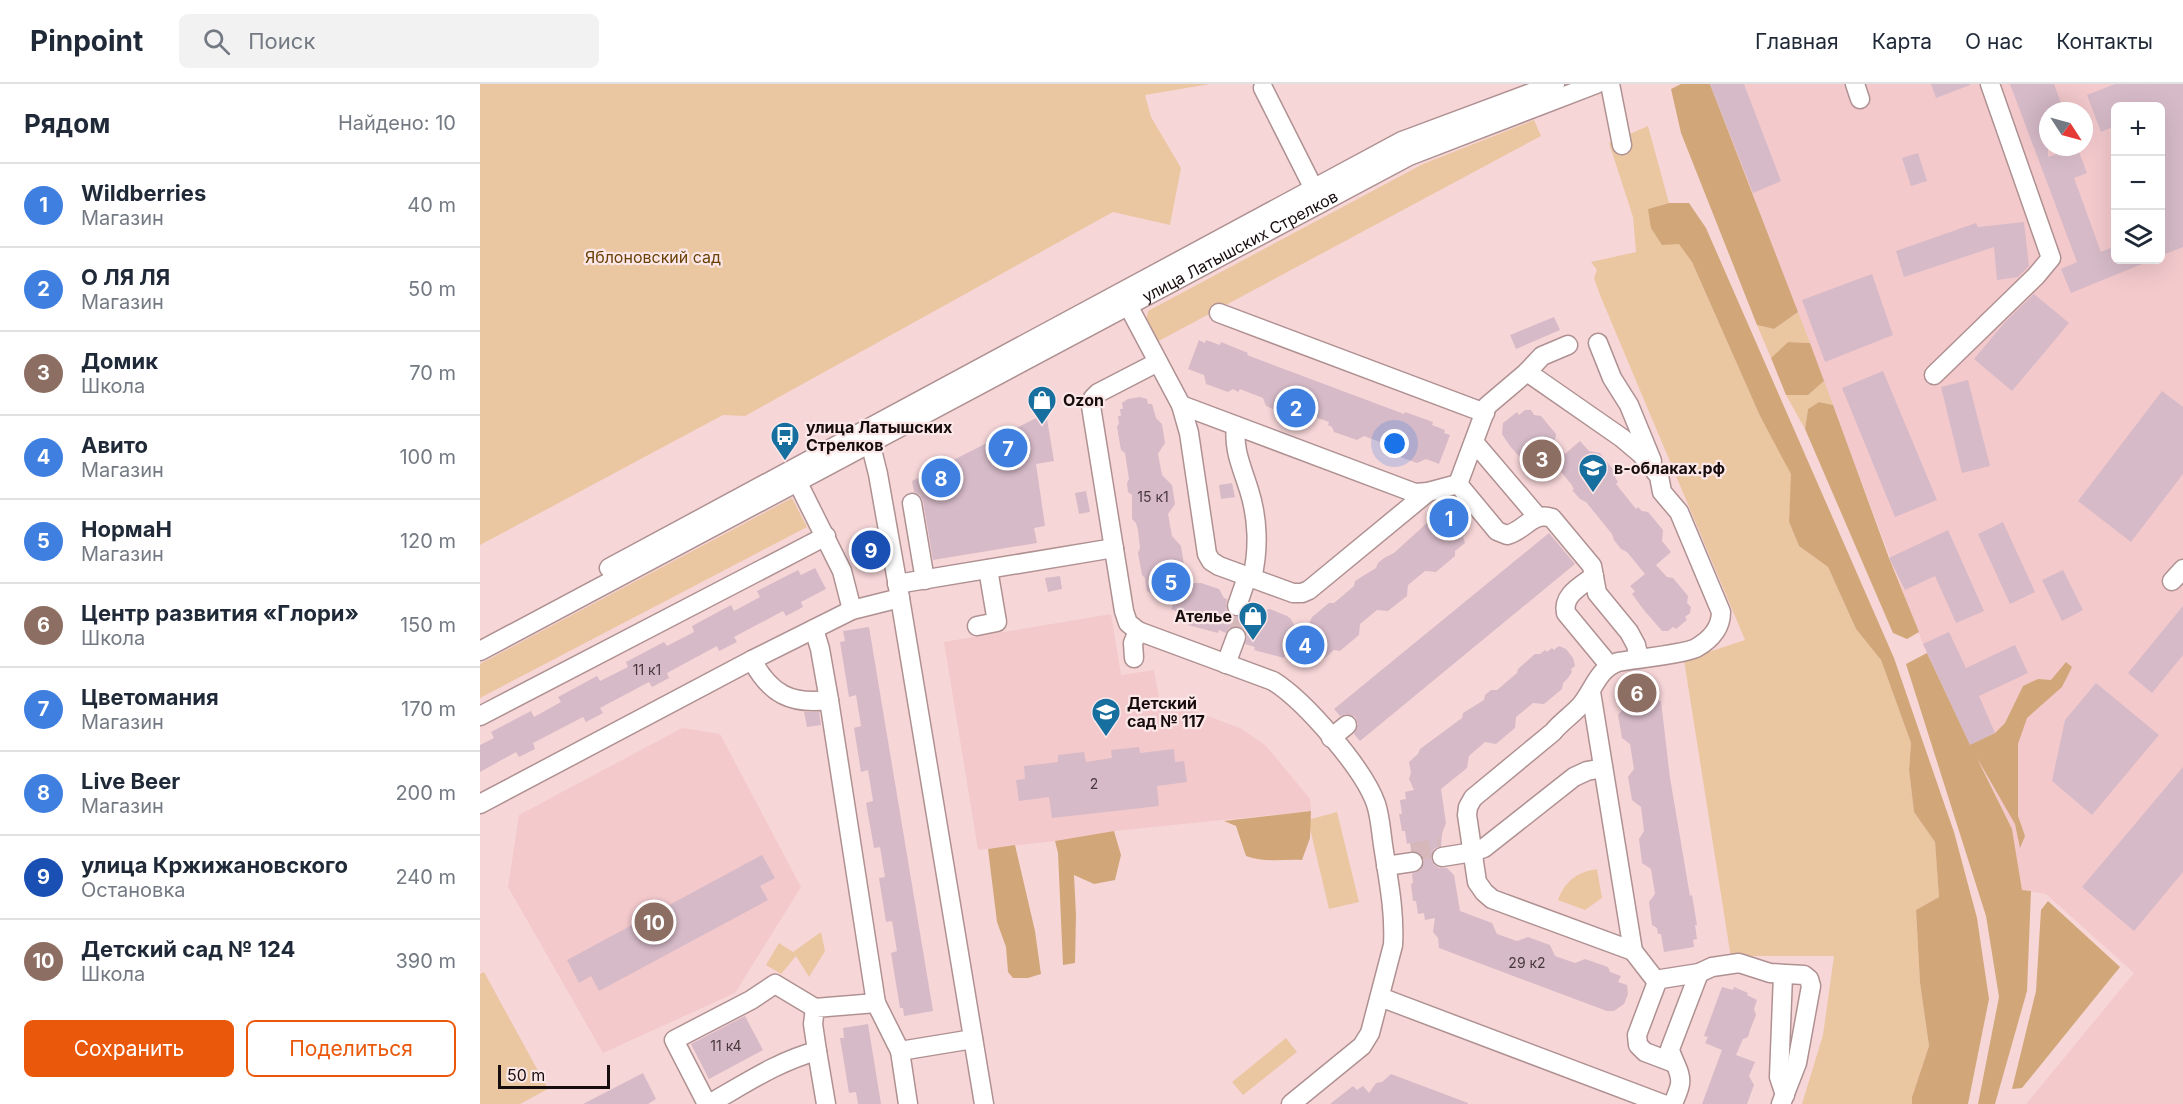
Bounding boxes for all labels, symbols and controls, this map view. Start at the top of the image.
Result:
search box [179,14,599,68]
text: Pinpoint [30,24,143,58]
icon: search [200,25,233,58]
text: Поиск [248,28,315,54]
text: Главная [1755,29,1839,54]
text: Карта [1872,29,1932,54]
text: О нас [1965,29,2023,54]
text: Контакты [2056,29,2153,54]
north arrow [2039,102,2093,156]
map controls [2111,102,2165,264]
button: + [2111,102,2165,156]
text: Рядом [24,108,110,139]
text: Найдено: 10 [338,111,456,135]
button: − [2111,156,2165,210]
text: Wildberries [81,180,206,206]
street label: улица Латышских Стрелков [1139,186,1341,306]
text: 1 [39,193,48,217]
text: 40 m [407,193,456,217]
text: Магазин [81,206,164,230]
button: layers [2111,210,2165,264]
park label: Яблоновский сад [585,247,721,267]
text: О ЛЯ ЛЯ [81,264,170,290]
text: 2 [37,277,50,301]
text: 50 m [408,277,456,301]
text: Магазин [81,290,164,314]
text: Домик [81,348,158,374]
text: 3 [37,361,50,385]
text: 70 m [409,361,456,385]
text: Школа [81,374,145,398]
shop icon: Ozon [1026,384,1058,426]
pin: 2 [1276,386,1316,430]
place label: Ozon [1063,390,1104,410]
place label: улица Латышских Стрелков [806,417,952,455]
bus stop icon: улица Латышских Стрелков [769,420,801,462]
pin: 7 [988,426,1028,470]
your location [1380,429,1409,458]
text: Авито [81,432,148,458]
pin: 3 [1522,436,1562,482]
text: 4 [37,445,50,469]
text: 100 m [399,445,456,469]
school or university icon: в-облаках.рф [1577,452,1609,494]
pin: 8 [922,456,960,500]
text: Магазин [81,458,164,482]
place label: в-облаках.рф [1614,458,1725,478]
house number: 15 к1 [1137,488,1169,505]
pin: 1 [1430,496,1468,540]
text: НормаН [81,516,172,542]
pin: 9 [852,528,890,572]
text: 5 [37,529,50,553]
text: 120 m [400,529,456,553]
text: Магазин [81,542,164,566]
pin: 5 [1152,560,1190,604]
text: Центр развития «Глори» [81,600,359,626]
shop icon: Ателье [1237,600,1269,642]
place label: Ателье [1175,606,1232,626]
text: 6 [37,613,50,637]
text: 150 m [400,613,456,637]
pin: 4 [1286,622,1324,668]
text: Школа [81,626,145,650]
house number: 11 к1 [633,661,661,678]
pin: 6 [1618,670,1656,716]
text: Цветомания [81,684,219,710]
place label: Детский сад № 117 [1127,693,1205,731]
school or university icon: Детский сад № 117 [1090,696,1122,738]
text: 7 [38,697,49,721]
text: 170 m [401,697,456,721]
text: Магазин [81,710,164,734]
text: Live Beer [81,768,180,794]
house number: 2 [1090,775,1098,792]
text: 8 [37,781,50,805]
text: 200 m [395,781,456,805]
text: Магазин [81,794,164,818]
text: улица Кржижановского [81,852,348,878]
text: 9 [37,865,50,889]
text: 240 m [395,865,456,889]
text: Остановка [81,878,185,902]
pin: 10 [634,900,674,944]
text: Детский сад № 124 [81,936,295,962]
text: 10 [32,949,55,973]
text: 390 m [395,949,456,973]
house number: 29 к2 [1508,954,1546,971]
text: Школа [81,962,145,986]
button: Сохранить [24,1020,234,1077]
button: Поделиться [246,1020,456,1077]
house number: 11 к4 [710,1037,742,1054]
scale bar [498,1062,610,1090]
text: 50 m [507,1065,545,1085]

